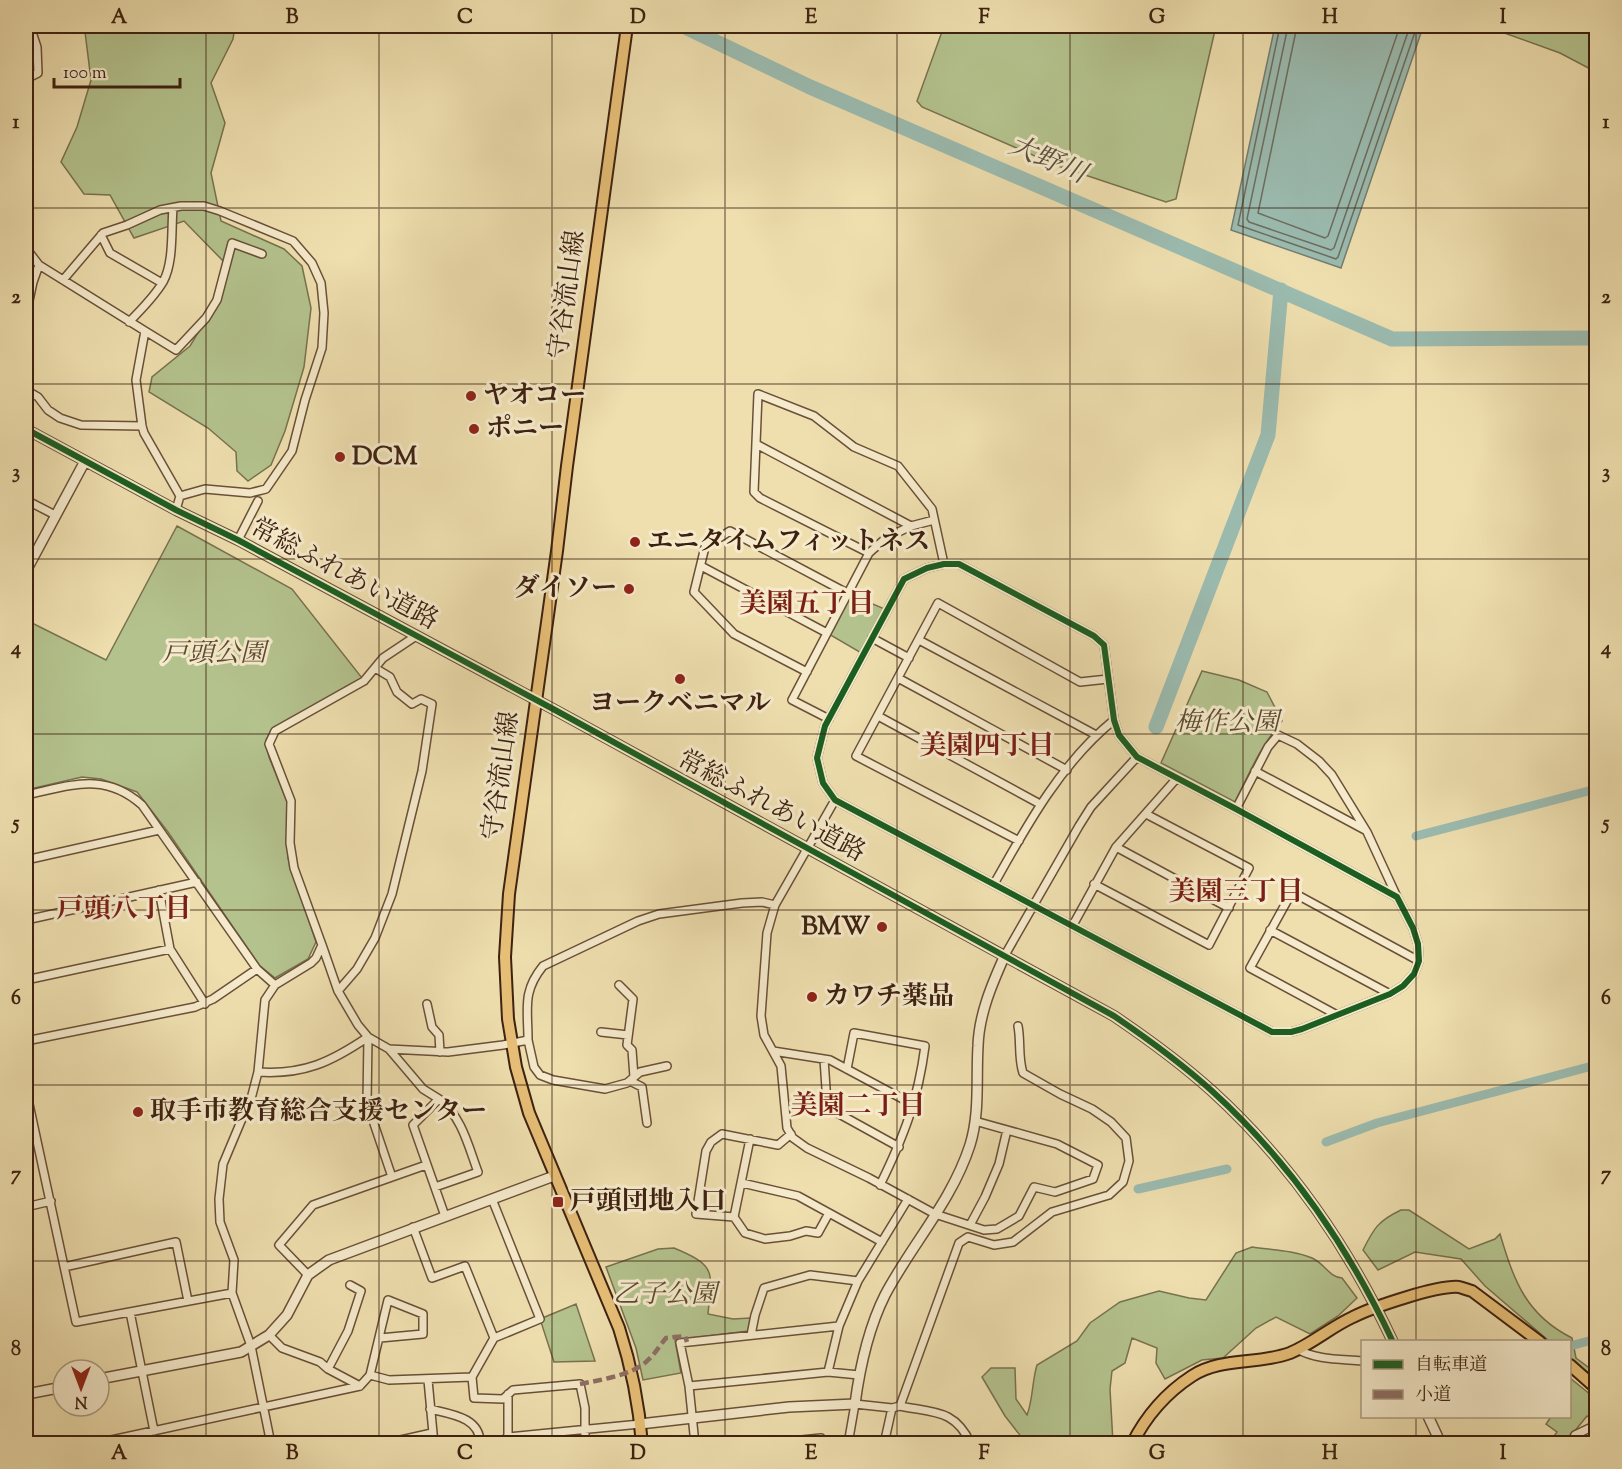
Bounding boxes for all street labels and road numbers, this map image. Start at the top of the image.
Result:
street label: 守谷流山線 [541,228,595,362]
street label: 常総ふれあい道路 [243,510,445,640]
street label: 守谷流山線 [475,709,529,843]
street label: 常総ふれあい道路 [670,742,872,872]

